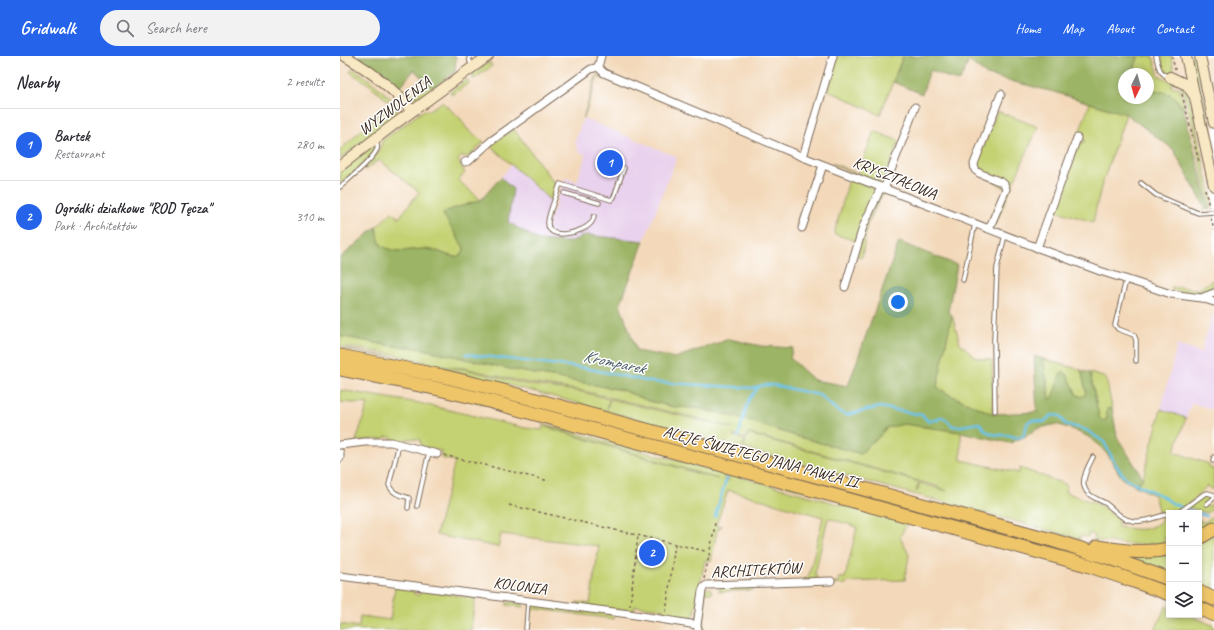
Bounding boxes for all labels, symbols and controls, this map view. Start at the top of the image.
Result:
search box [100,10,380,46]
text: Gridwalk [20,16,76,40]
icon: search [114,17,136,39]
text: Search here [146,19,207,38]
text: Home [1015,20,1041,37]
text: Map [1063,20,1084,37]
text: About [1106,20,1134,37]
text: Contact [1156,20,1194,37]
north arrow [1118,68,1154,104]
text: Nearby [16,72,59,93]
street label: WYZWOLENIA [355,72,436,140]
text: 2 results [286,74,324,90]
text: Bartek [54,127,90,146]
text: 1 [26,137,32,153]
text: 280 m [296,137,324,153]
text: Restaurant [54,146,104,162]
pin: 1 [597,148,623,178]
street label: KRYSZTAŁOWA [850,152,941,204]
text: Ogródki działkowe "ROD Tęcza" [54,199,211,218]
text: 2 [26,209,32,225]
text: 310 m [296,209,324,225]
text: Park · Architektów [54,218,136,234]
your location [888,292,908,312]
water label: Kromparek [581,345,649,379]
street label: ALEJE ŚWIĘTEGO JANA PAWŁA II [661,421,864,494]
map controls [1166,510,1202,618]
button: + [1166,510,1202,546]
pin: 2 [639,538,665,568]
button: − [1166,546,1202,582]
street label: ARCHITEKTÓW [710,557,805,582]
street label: KOLONIA [492,572,549,600]
button: layers [1166,582,1202,618]

